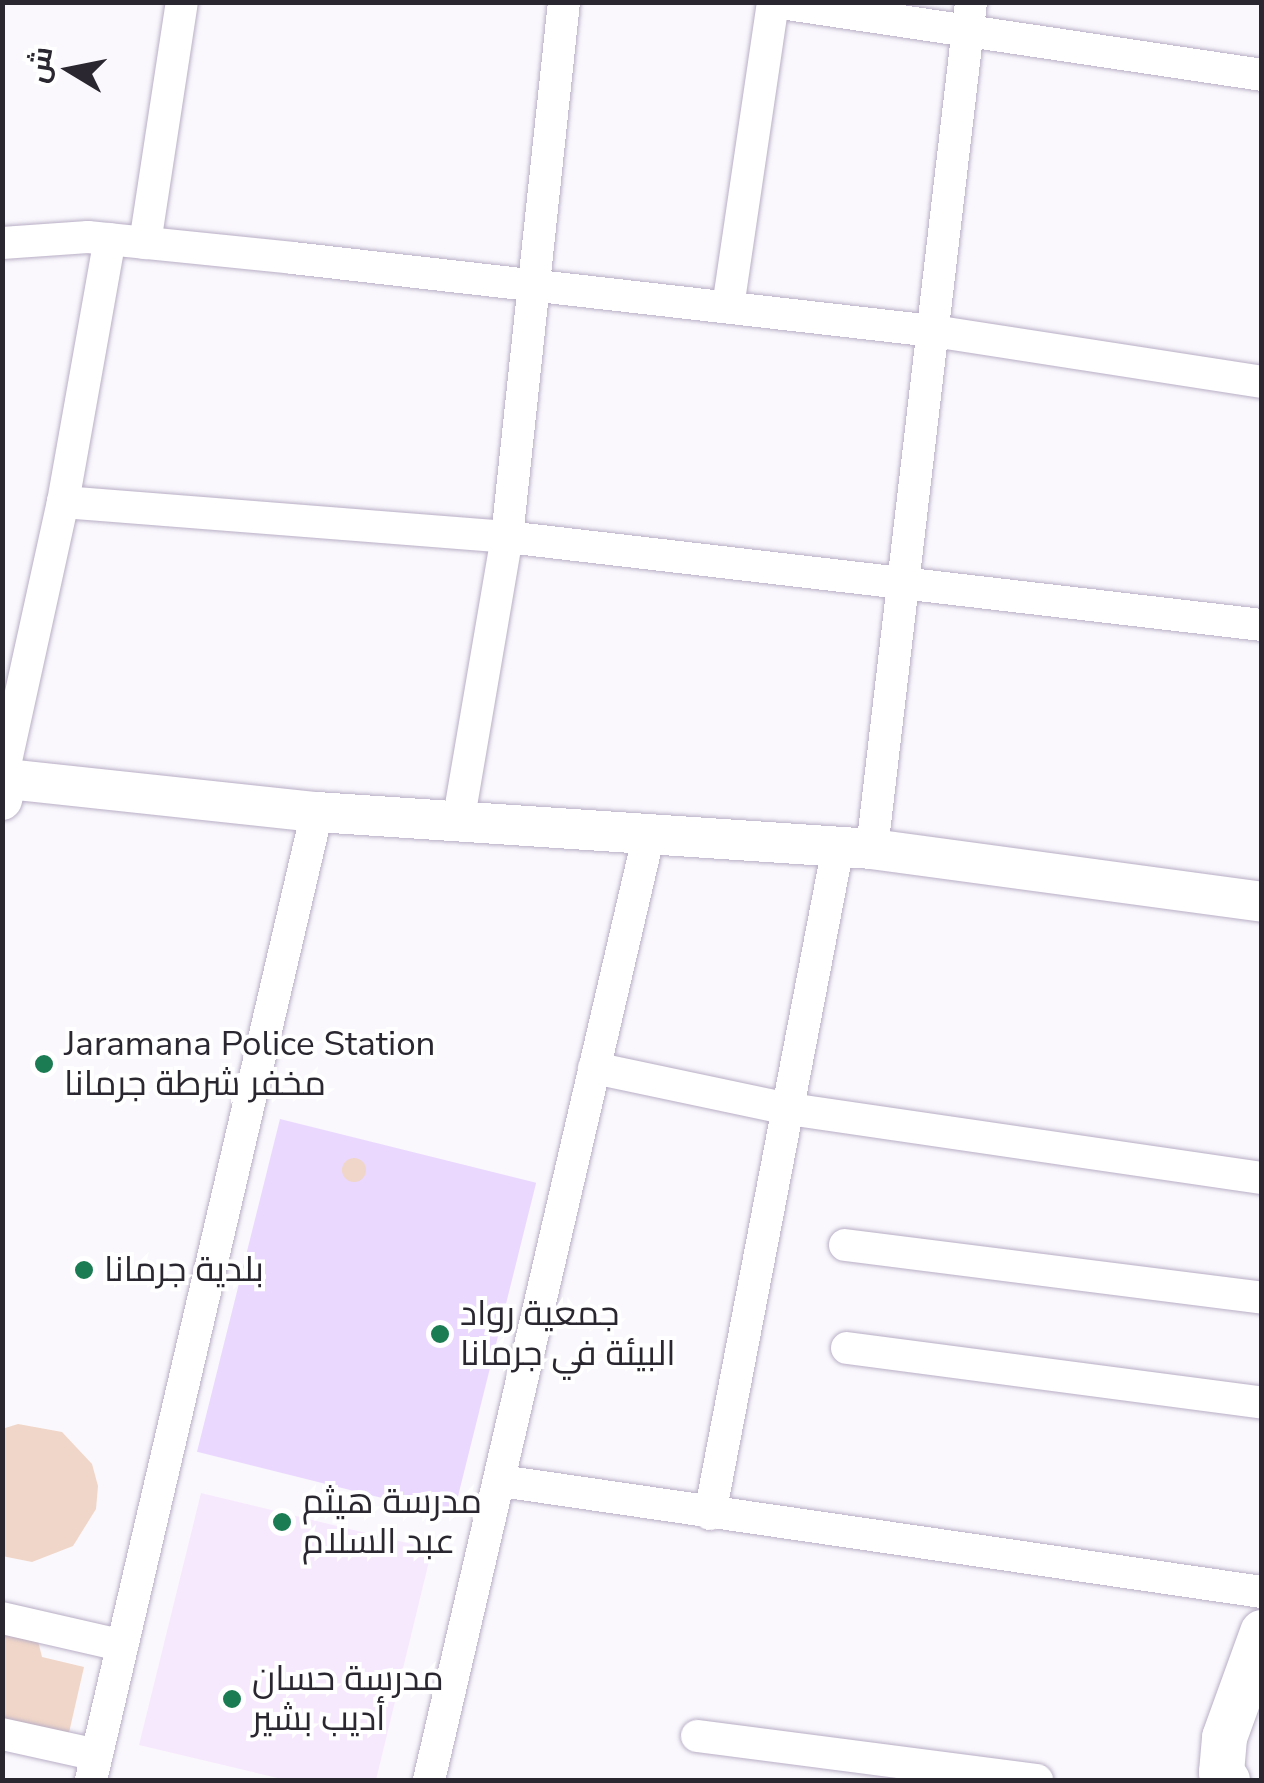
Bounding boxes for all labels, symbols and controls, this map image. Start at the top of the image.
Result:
north arrow [20,20,120,120]
text: ش [19,44,62,86]
place label: Jaramana Police Station مخفر شرطة جرمانا [64,1023,435,1105]
marker: Jaramana Police Station مخفر شرطة جرمانا [33,1053,55,1075]
place label: بلدية جرمانا [104,1249,264,1291]
marker: بلدية جرمانا [73,1259,95,1281]
place label: جمعية رواد البيئة في جرمانا [460,1293,676,1375]
marker: جمعية رواد البيئة في جرمانا [429,1323,451,1345]
place label: مدرسة هيثم عبد السلام [302,1481,482,1563]
marker: مدرسة هيثم عبد السلام [271,1511,293,1533]
place label: مدرسة حسان أديب بشير [252,1658,444,1740]
marker: مدرسة حسان أديب بشير [221,1688,243,1710]

